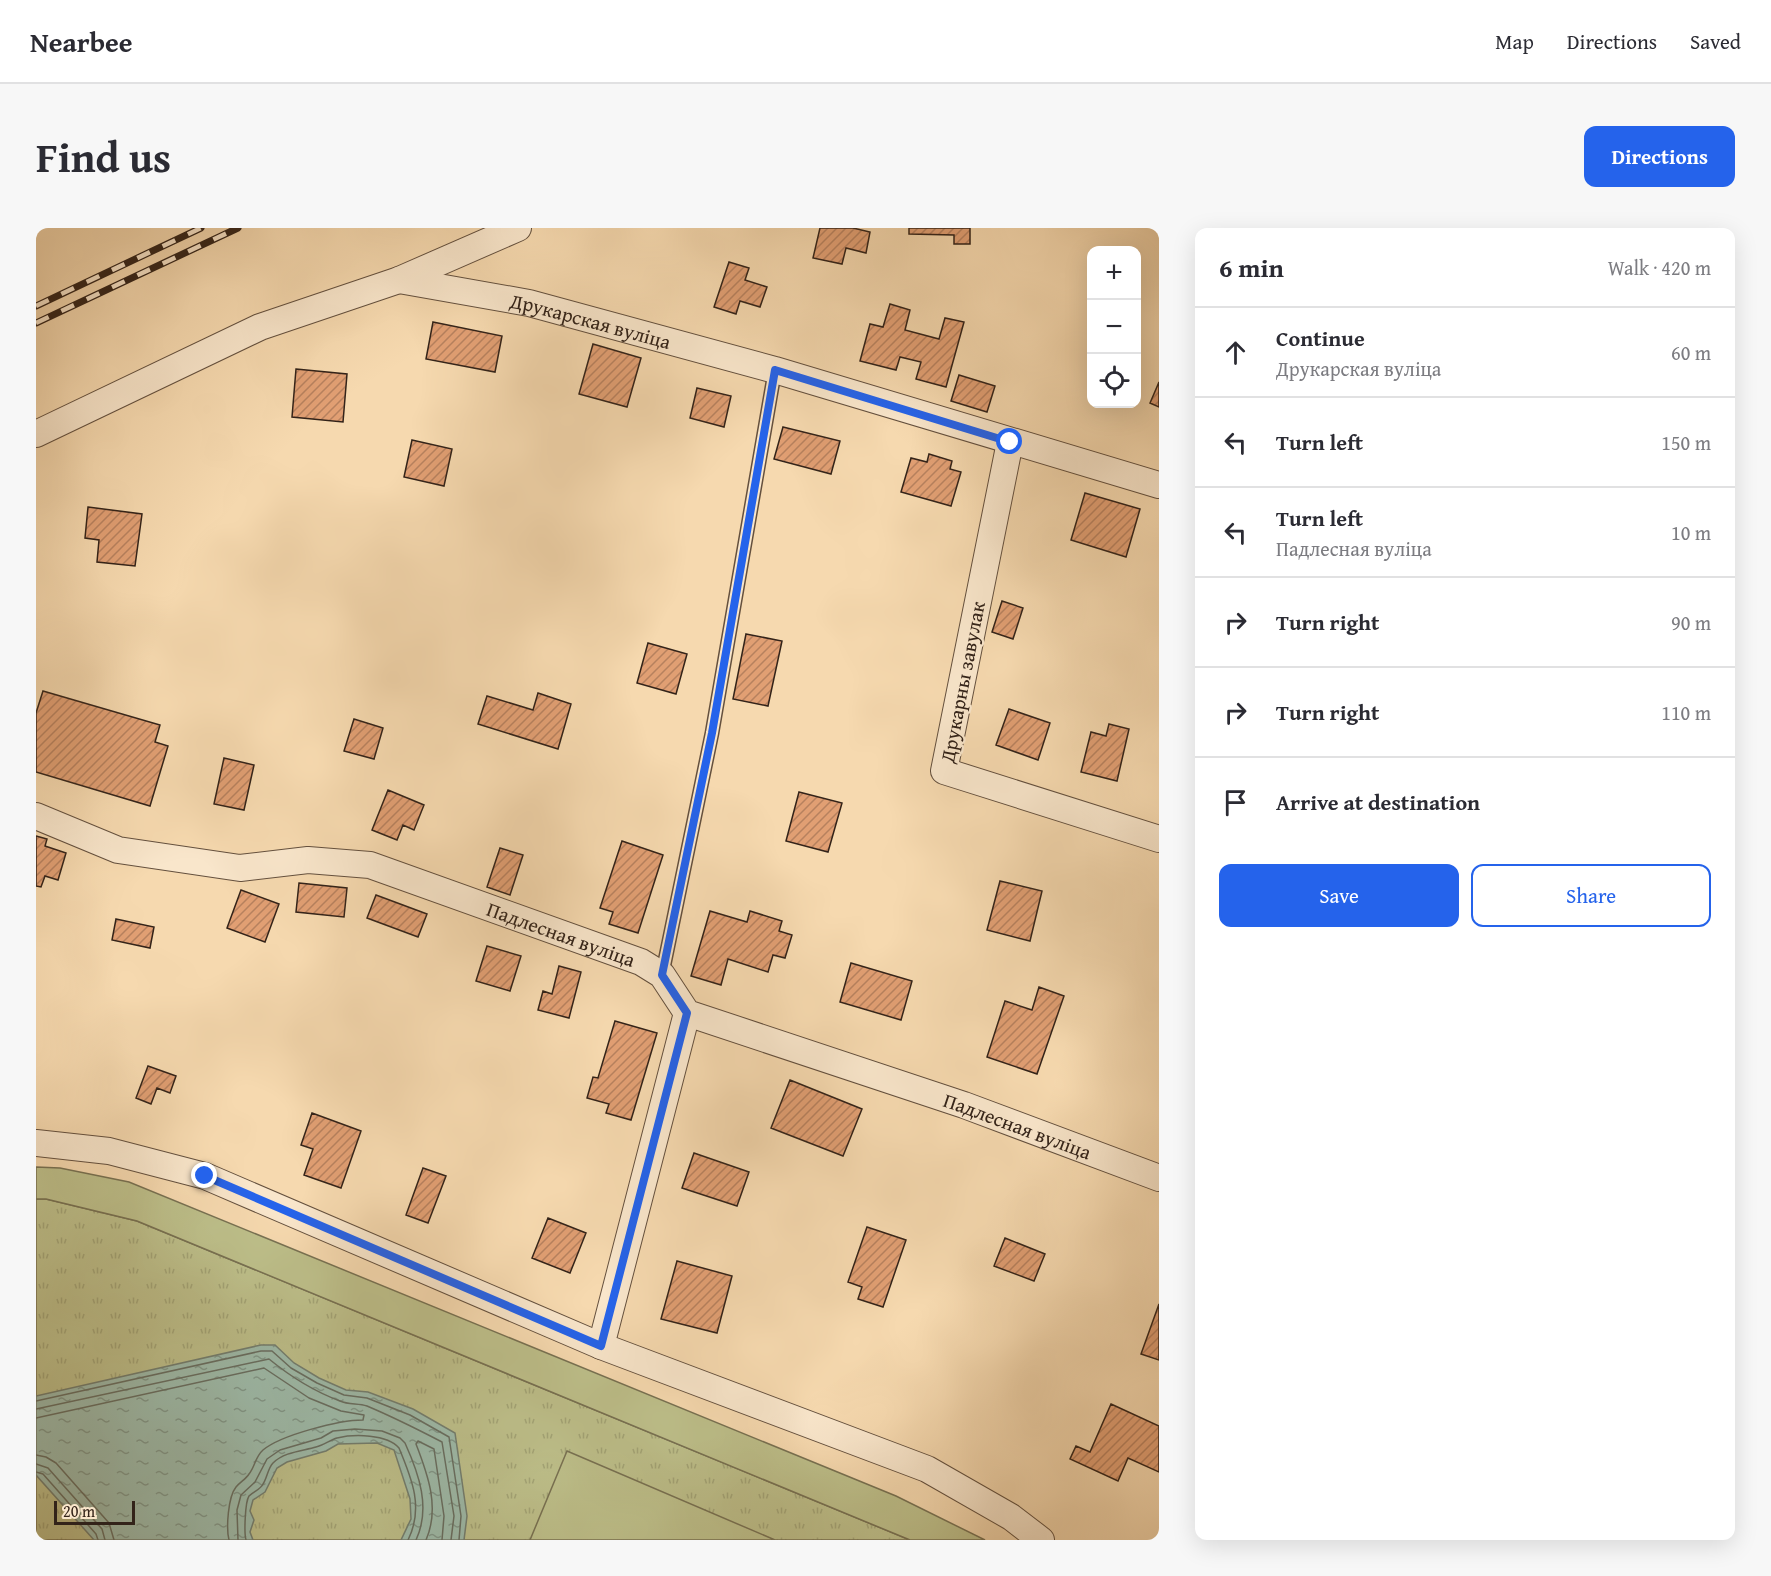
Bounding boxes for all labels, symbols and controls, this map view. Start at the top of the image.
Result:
text: Nearbee [30,21,133,62]
text: Map [1495,26,1534,57]
text: Directions [1567,26,1657,57]
text: Saved [1690,26,1741,57]
text: Find us [36,126,171,187]
button: Directions [1584,126,1735,187]
map controls [1087,246,1141,408]
button: + [1087,246,1141,300]
text: 6 min [1219,248,1284,287]
text: Walk · 420 m [1608,253,1711,282]
street label: Друкарская вуліца [507,285,675,356]
button: − [1087,300,1141,354]
text: Continue [1276,322,1365,354]
icon: ahead [1219,336,1252,369]
text: 60 m [1671,338,1711,367]
button: locate [1087,354,1141,408]
text: Друкарская вуліца [1276,354,1441,383]
icon: left [1219,426,1252,459]
text: Turn left [1276,426,1363,458]
route start [996,428,1022,454]
text: 150 m [1661,428,1711,457]
text: Turn left [1276,502,1363,534]
icon: left [1219,516,1252,549]
text: 10 m [1671,518,1711,547]
text: Падлесная вуліца [1276,534,1432,563]
street label: Друкарны завулак [932,598,992,766]
icon: right [1219,606,1252,639]
text: Turn right [1276,606,1379,638]
text: 90 m [1671,608,1711,637]
icon: right [1219,696,1252,729]
text: Turn right [1276,696,1379,728]
text: 110 m [1661,698,1711,727]
icon: arrive [1219,786,1252,819]
text: Arrive at destination [1276,786,1480,818]
button: Save [1219,864,1459,927]
button: Share [1471,864,1711,927]
street label: Падлесная вуліца [483,894,640,974]
street label: Падлесная вуліца [940,1085,1096,1166]
route end [191,1162,217,1188]
scale bar [54,1498,135,1526]
text: 20 m [63,1499,95,1523]

